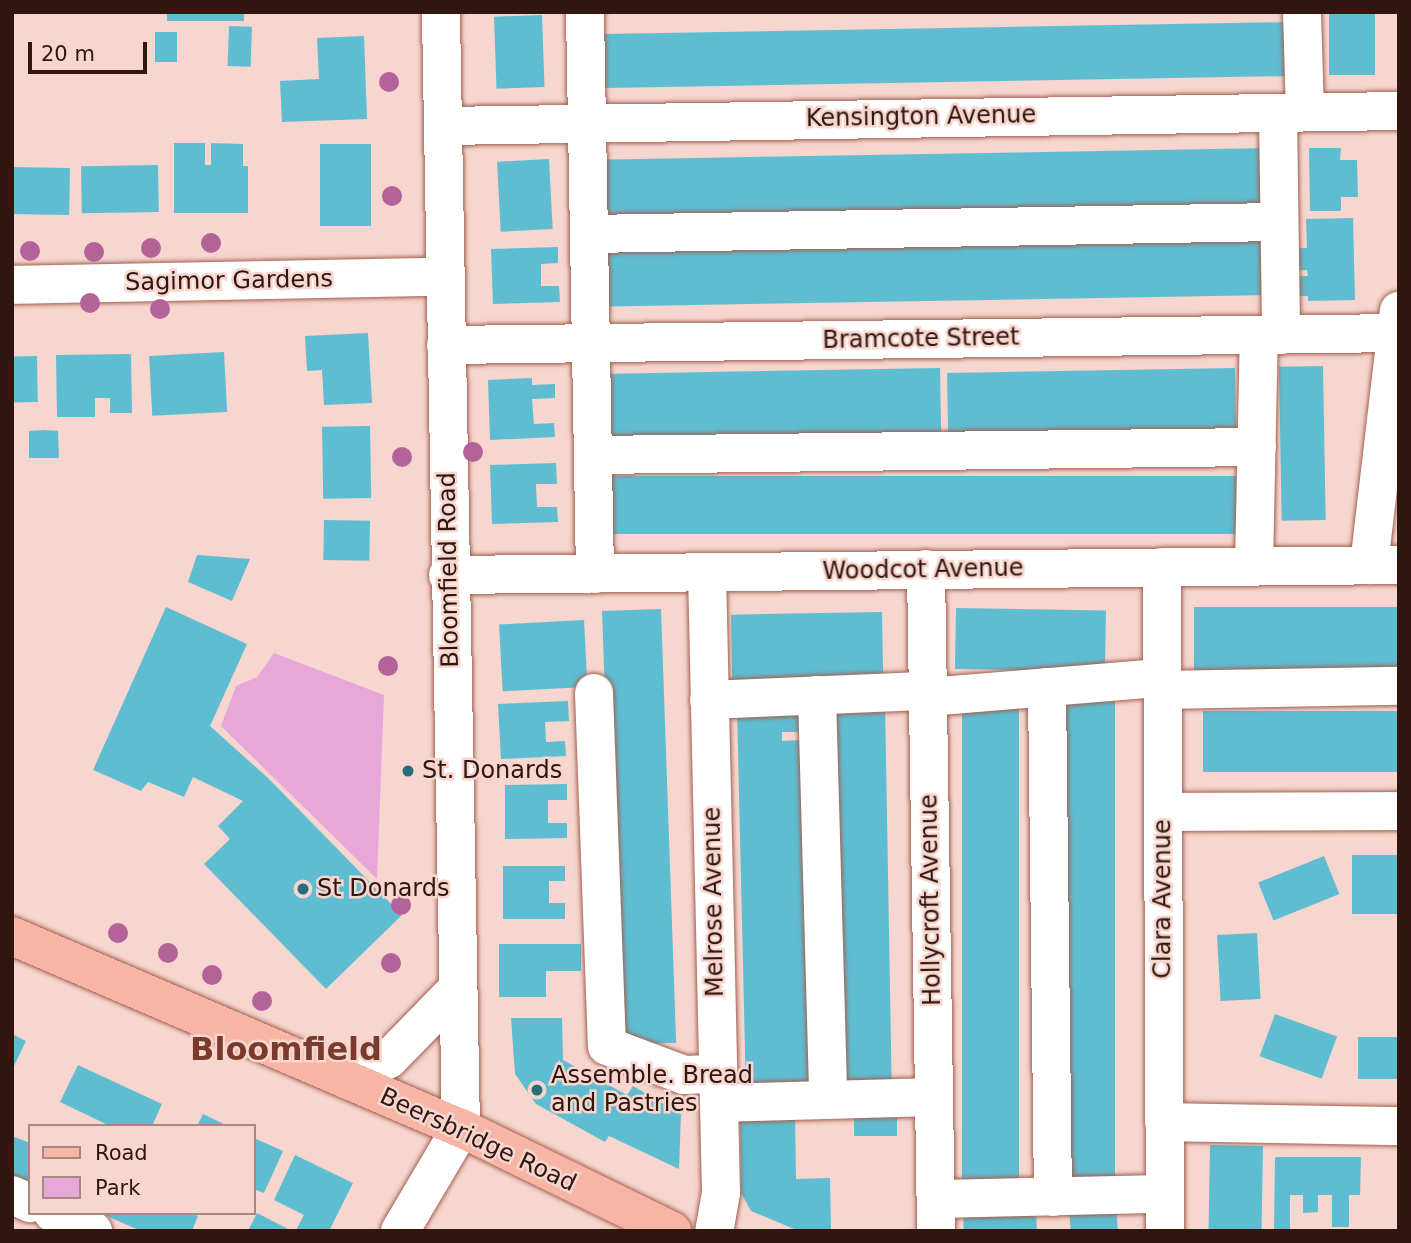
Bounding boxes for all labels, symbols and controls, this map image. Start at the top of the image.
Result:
scale bar [32,28,150,72]
text: 20 m [41,42,95,66]
street label: Kensington Avenue [806,101,1036,133]
street label: Sagimor Gardens [125,265,333,297]
street label: Bramcote Street [822,323,1020,355]
street label: Bloomfield Road [433,472,465,668]
street label: Woodcot Avenue [822,554,1024,586]
place label: St. Donards [422,757,562,785]
marker: St. Donards [400,763,416,779]
street label: Hollycroft Avenue [915,794,947,1006]
street label: Melrose Avenue [698,807,730,997]
street label: Clara Avenue [1149,819,1177,979]
place label: St Donards [317,875,450,903]
marker: St Donards [295,881,311,897]
district label: Bloomfield [190,1030,382,1068]
place label: Assemble. Bread and Pastries [551,1062,753,1118]
street label: Beersbridge Road [375,1082,581,1198]
marker: Assemble. Bread and Pastries [529,1082,545,1098]
legend [28,1124,256,1215]
text: Road [95,1141,148,1165]
text: Park [95,1176,140,1200]

